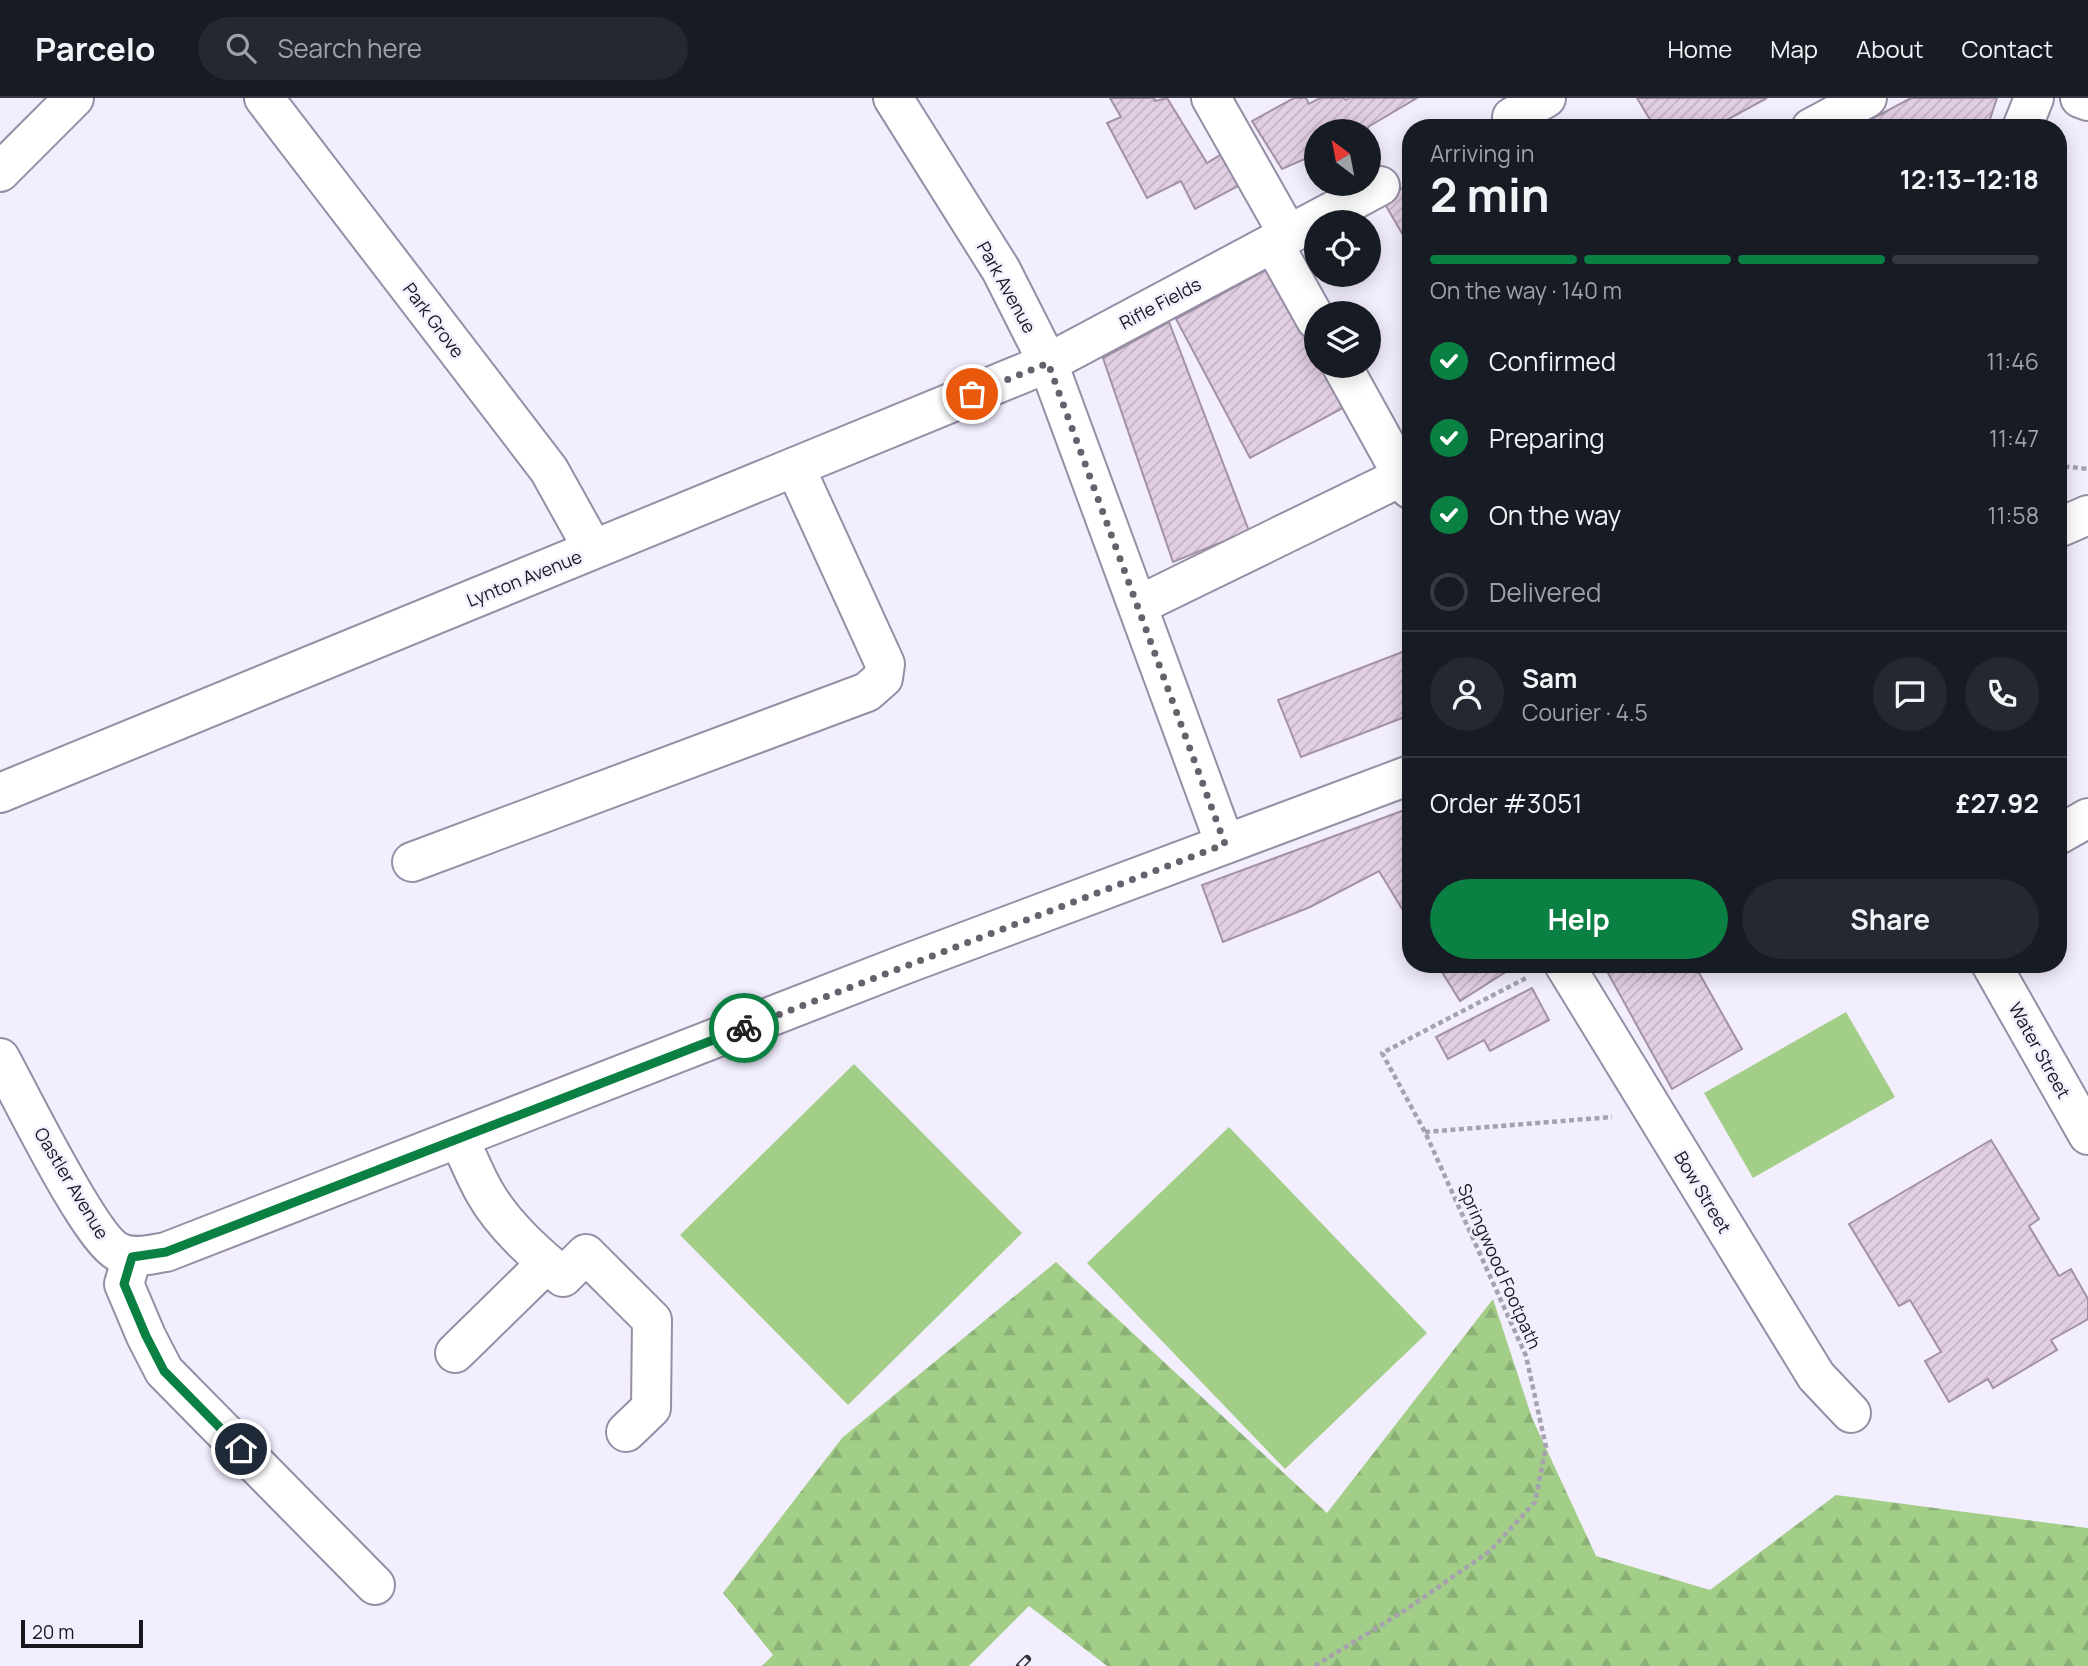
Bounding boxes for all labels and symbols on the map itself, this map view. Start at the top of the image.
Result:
north arrow [1304,119,1381,196]
street label: Park Avenue [972,237,1042,337]
street label: Rifle Fields [1115,272,1205,334]
street label: Park Grove [398,278,470,362]
pin [942,364,1002,424]
street label: Lynton Avenue [463,544,585,612]
courier [709,993,779,1063]
street label: Water Street [2004,998,2076,1102]
street label: Oastler Avenue [29,1123,115,1243]
street label: Bow Street [1669,1147,1737,1237]
street label: Springwood Footpath [1453,1180,1547,1352]
pin [211,1419,271,1479]
scale bar [21,1617,144,1649]

